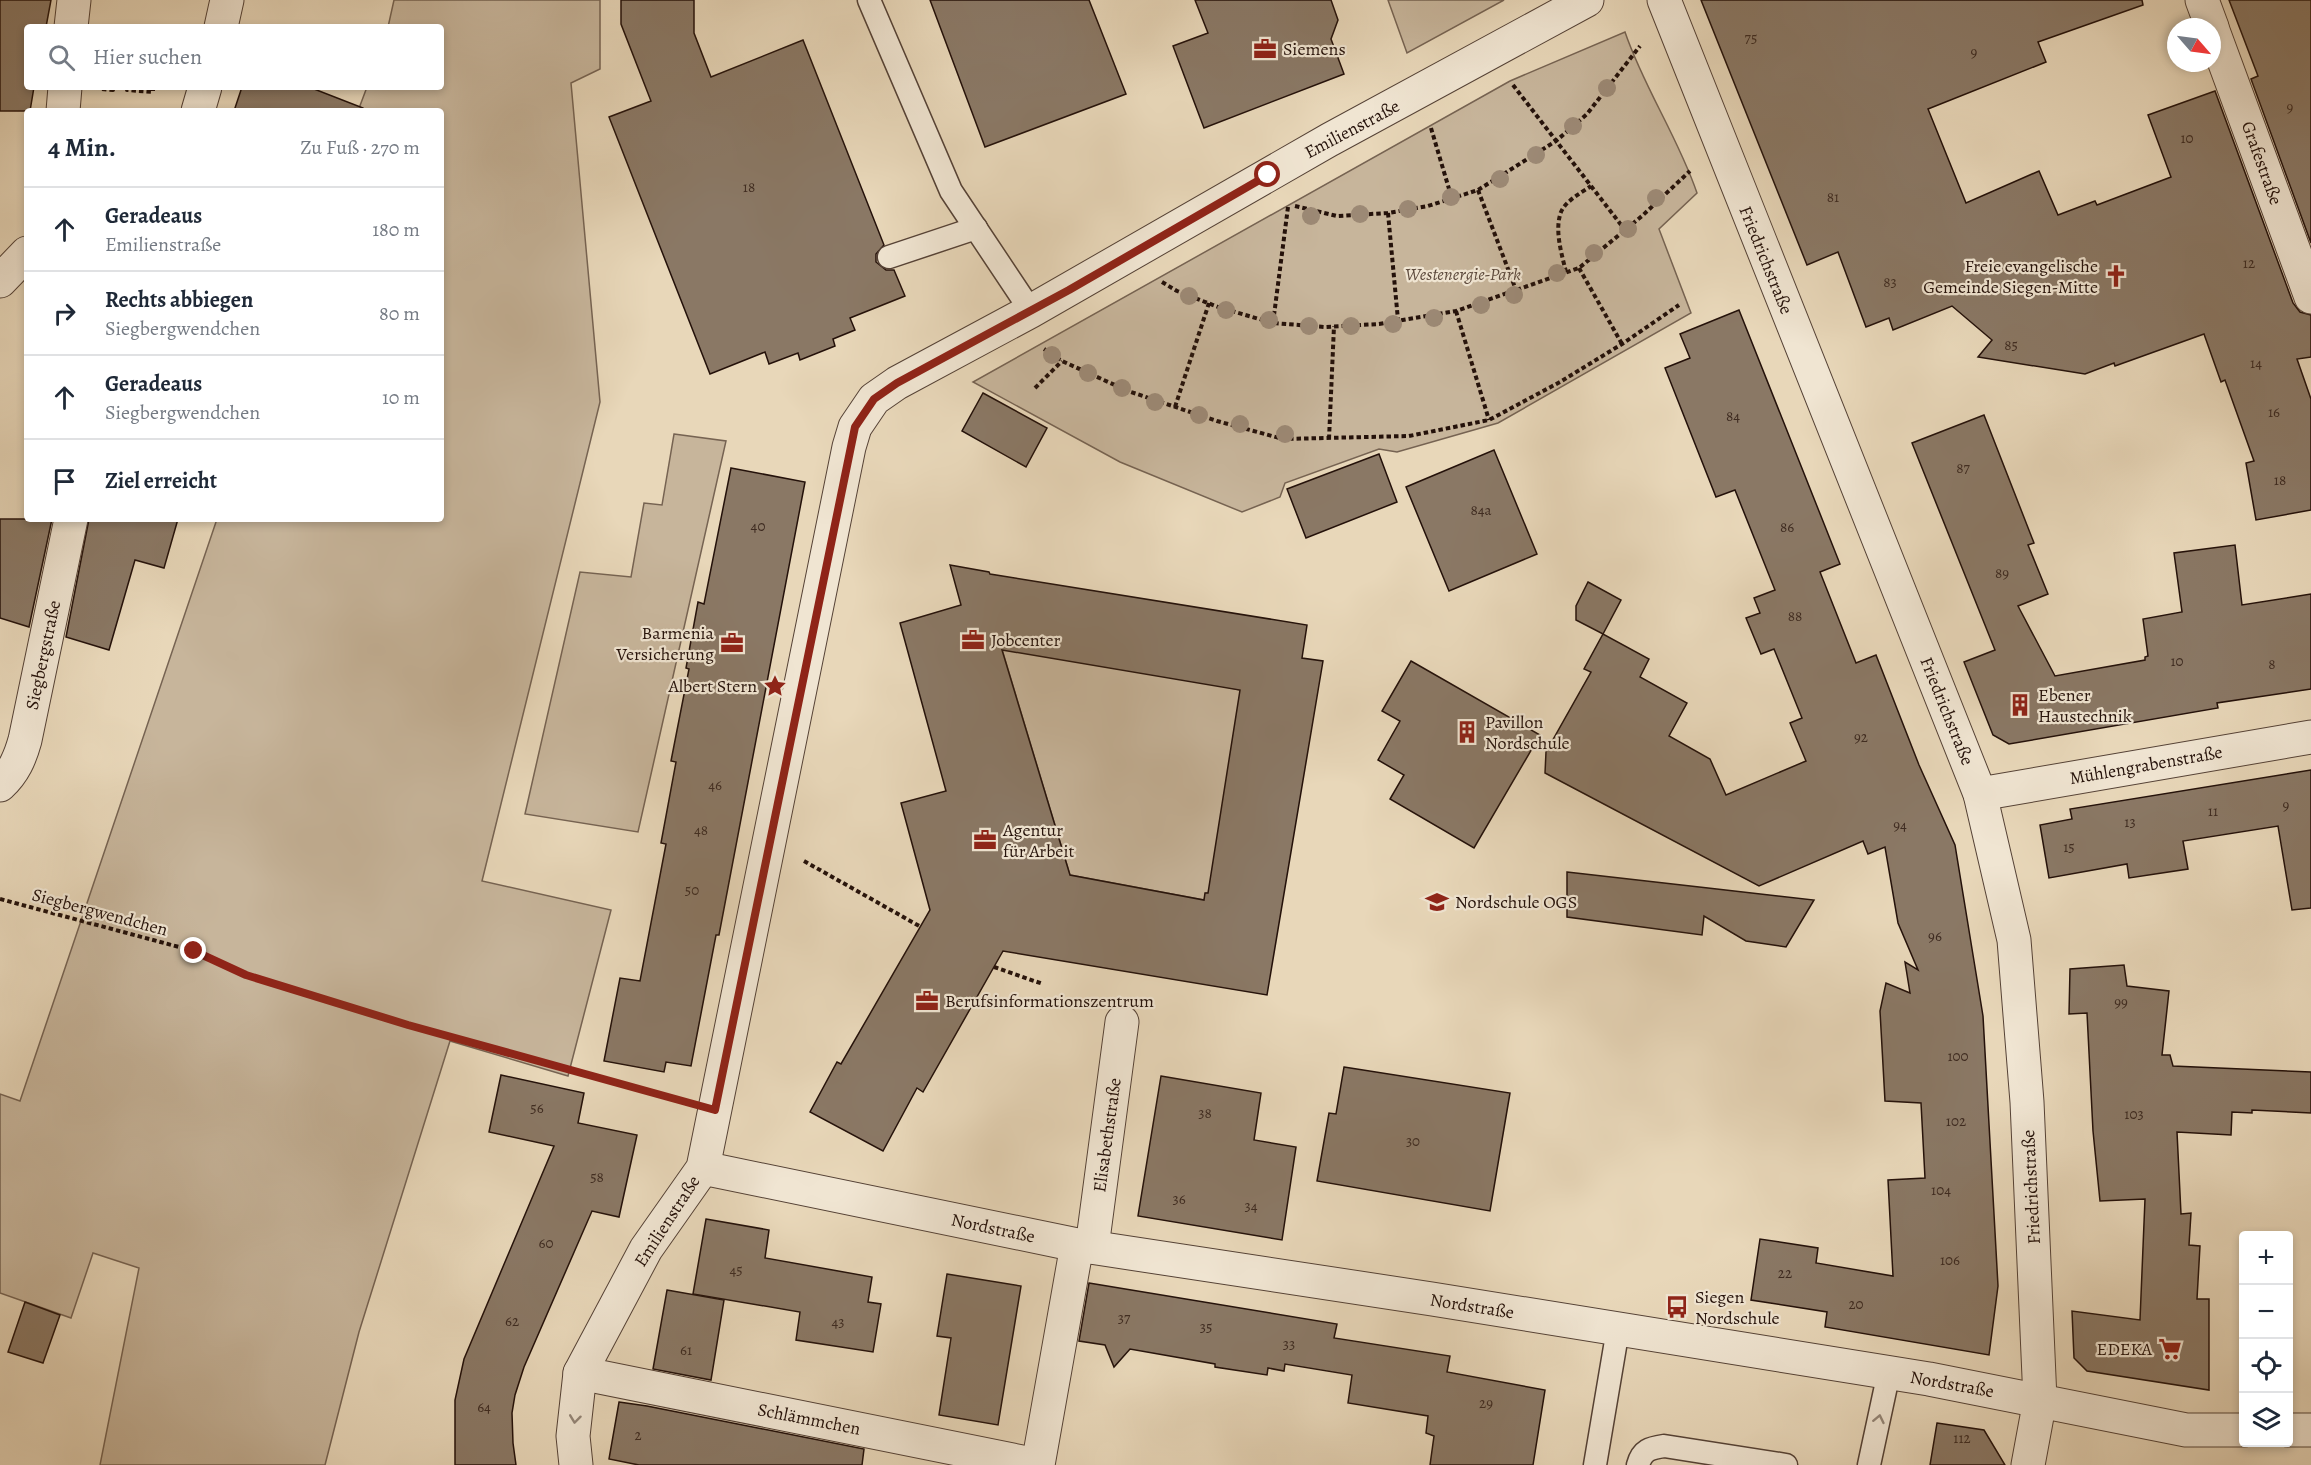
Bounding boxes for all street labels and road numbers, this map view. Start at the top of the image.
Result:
street label: Emilienstraße [1300,94,1404,164]
street label: Grafestraße [2236,118,2288,208]
street label: Friedrichstraße [1733,202,1799,318]
street label: Siegbergstraße [20,598,66,712]
street label: Friedrichstraße [1914,653,1980,769]
street label: Mühlengrabenstraße [2068,740,2224,790]
street label: Siegbergwendchen [29,882,171,942]
street label: Elisabethstraße [1087,1076,1127,1194]
street label: Friedrichstraße [2016,1129,2046,1245]
street label: Emilienstraße [628,1171,706,1271]
street label: Nordstraße [949,1207,1037,1249]
street label: Nordstraße [1428,1288,1516,1324]
street label: Nordstraße [1908,1365,1996,1403]
street label: Schlämmchen [756,1397,863,1441]

